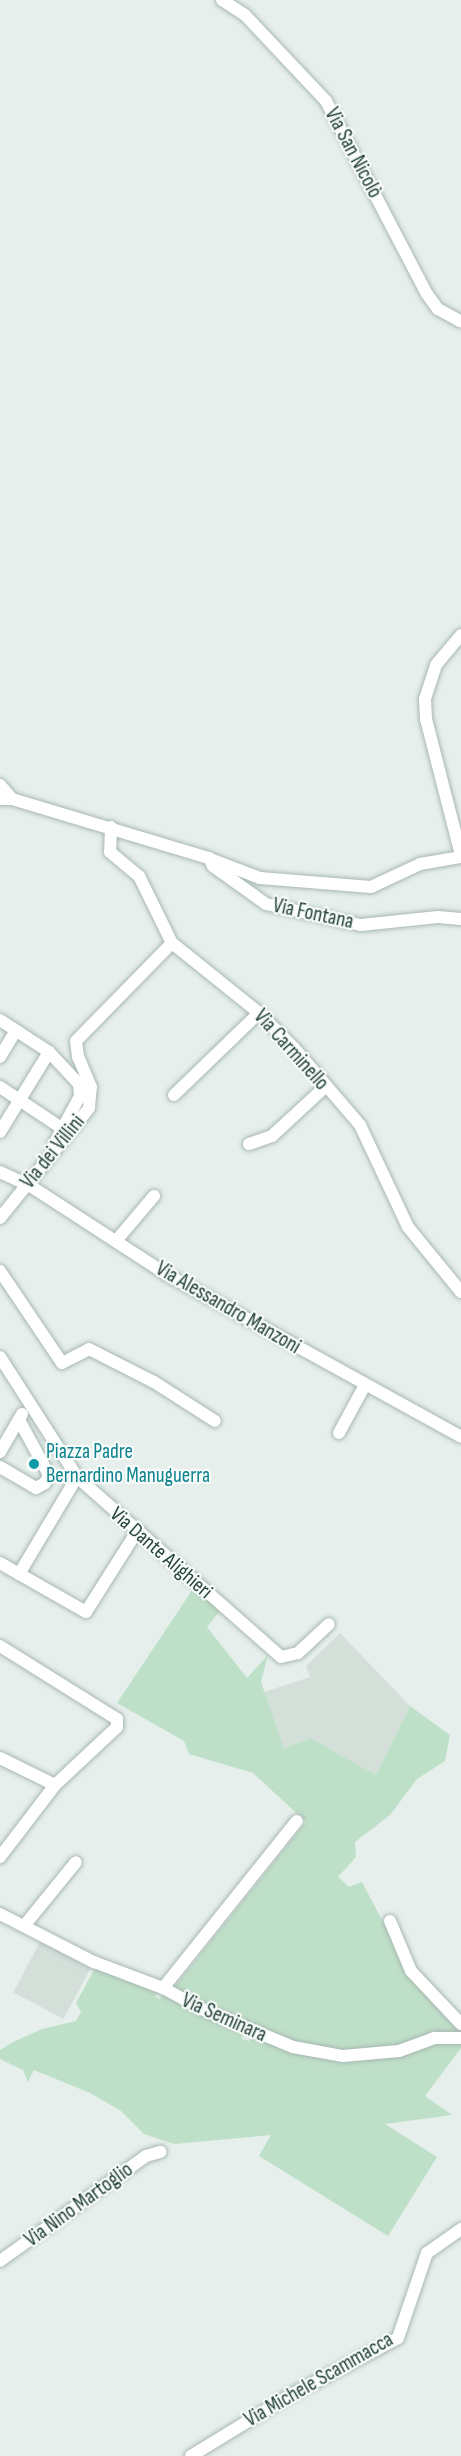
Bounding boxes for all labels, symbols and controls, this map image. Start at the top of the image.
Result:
street label: Via San Nicolò [319,104,387,202]
street label: Via Fontana [270,893,356,935]
street label: Via Carminello [248,1004,334,1096]
street label: Via dei Villini [16,1110,90,1194]
street label: Via Alessandro Manzoni [151,1256,305,1360]
place label: Piazza Padre Bernardino Manuguerra [46,1439,210,1489]
marker: Piazza Padre Bernardino Manuguerra [27,1457,41,1471]
street label: Via Dante Alighieri [105,1502,217,1604]
street label: Via Seminara [178,1988,270,2048]
street label: Via Nino Martoglio [20,2157,138,2253]
street label: Via Michele Scammacca [240,2327,398,2433]

